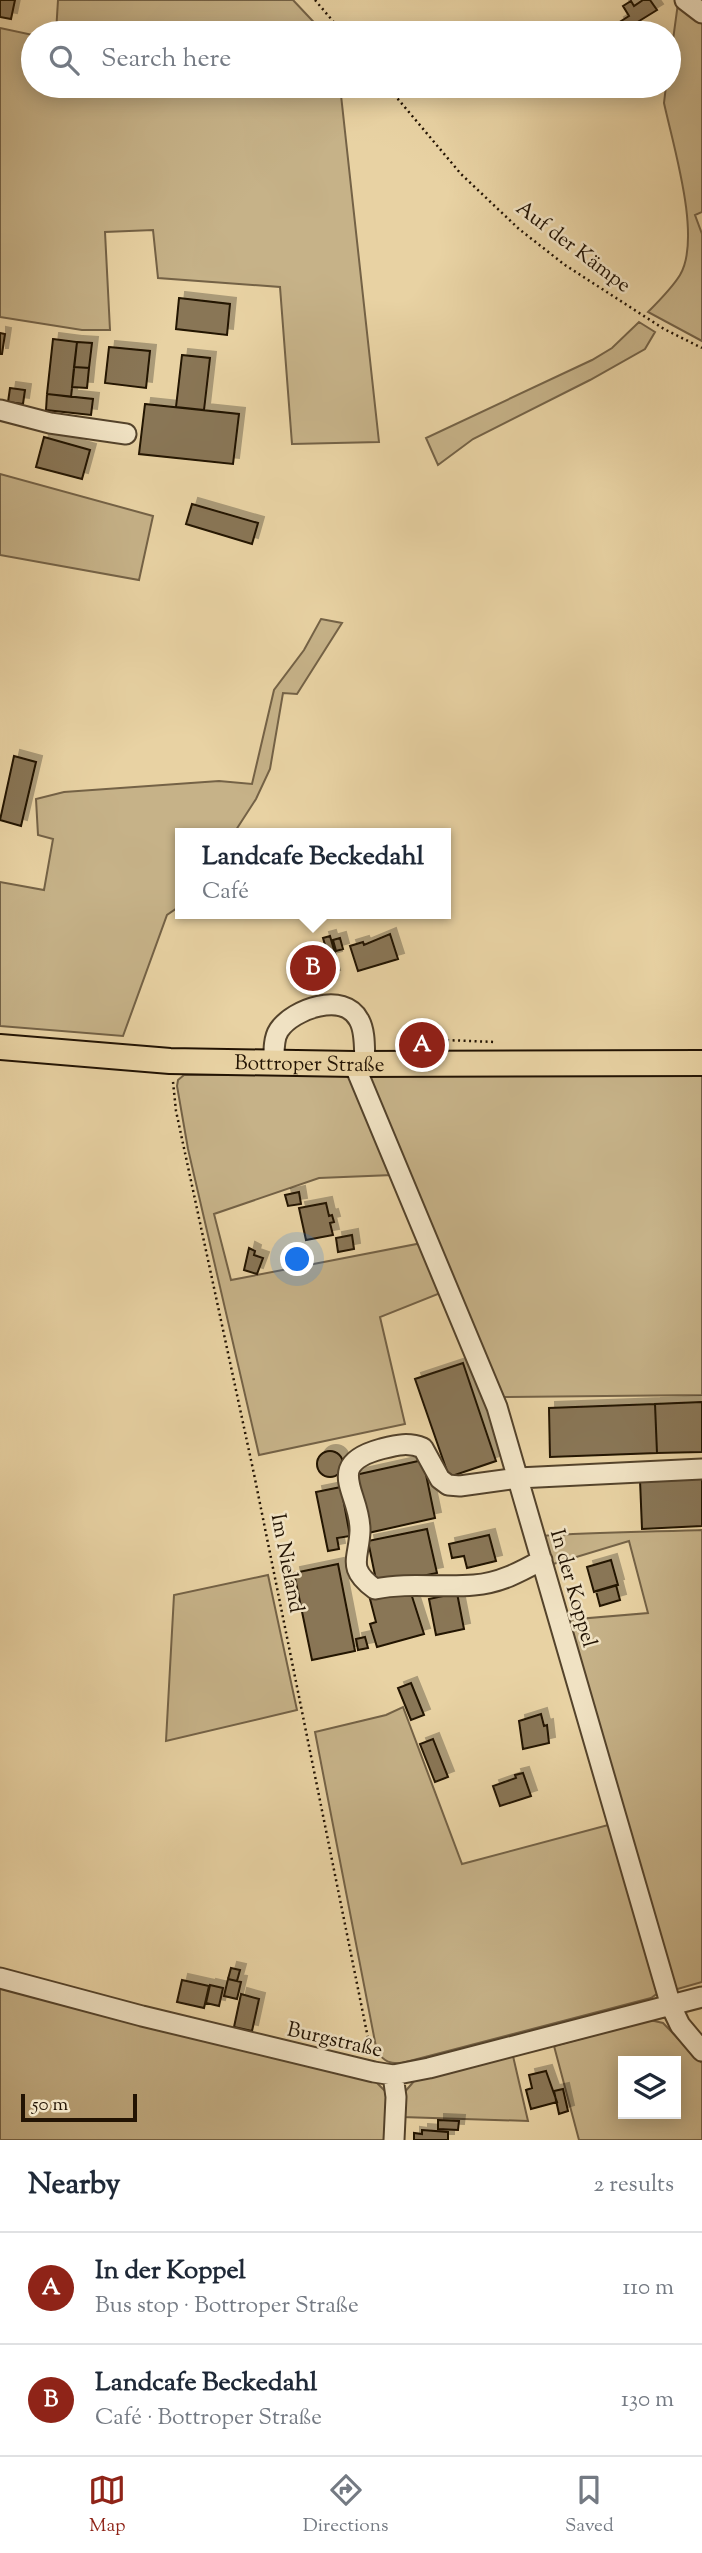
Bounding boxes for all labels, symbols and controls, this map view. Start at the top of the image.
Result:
search box [21,21,681,98]
icon: search [45,41,83,79]
text: Search here [101,41,231,78]
street label: Auf der Kämpe [509,194,637,301]
popup [175,828,451,919]
text: Landcafe Beckedahl [202,839,424,876]
text: Café [202,876,249,909]
pin: B [290,942,336,994]
pin: A [399,1019,445,1071]
street label: Bottroper Straße [234,1049,385,1081]
your location [280,1242,314,1276]
street label: Im Nieland [262,1511,310,1616]
street label: In der Koppel [541,1526,603,1651]
street label: Burgstraße [284,2015,385,2067]
map controls [618,2056,681,2119]
button: layers [618,2056,681,2119]
scale bar [21,2091,136,2123]
text: 50 m [32,2092,68,2119]
text: Nearby [28,2164,120,2207]
text: 2 results [594,2169,674,2202]
text: In der Koppel [95,2253,246,2290]
text: A [42,2272,60,2305]
text: 110 m [623,2272,674,2305]
text: Bus stop · Bottroper Straße [95,2290,359,2323]
text: Landcafe Beckedahl [95,2365,317,2402]
text: B [44,2384,58,2417]
text: 130 m [621,2384,674,2417]
text: Café · Bottroper Straße [95,2402,322,2435]
tab: Map [88,2471,126,2540]
tab: Directions [303,2471,388,2540]
tab: Saved [565,2471,614,2540]

